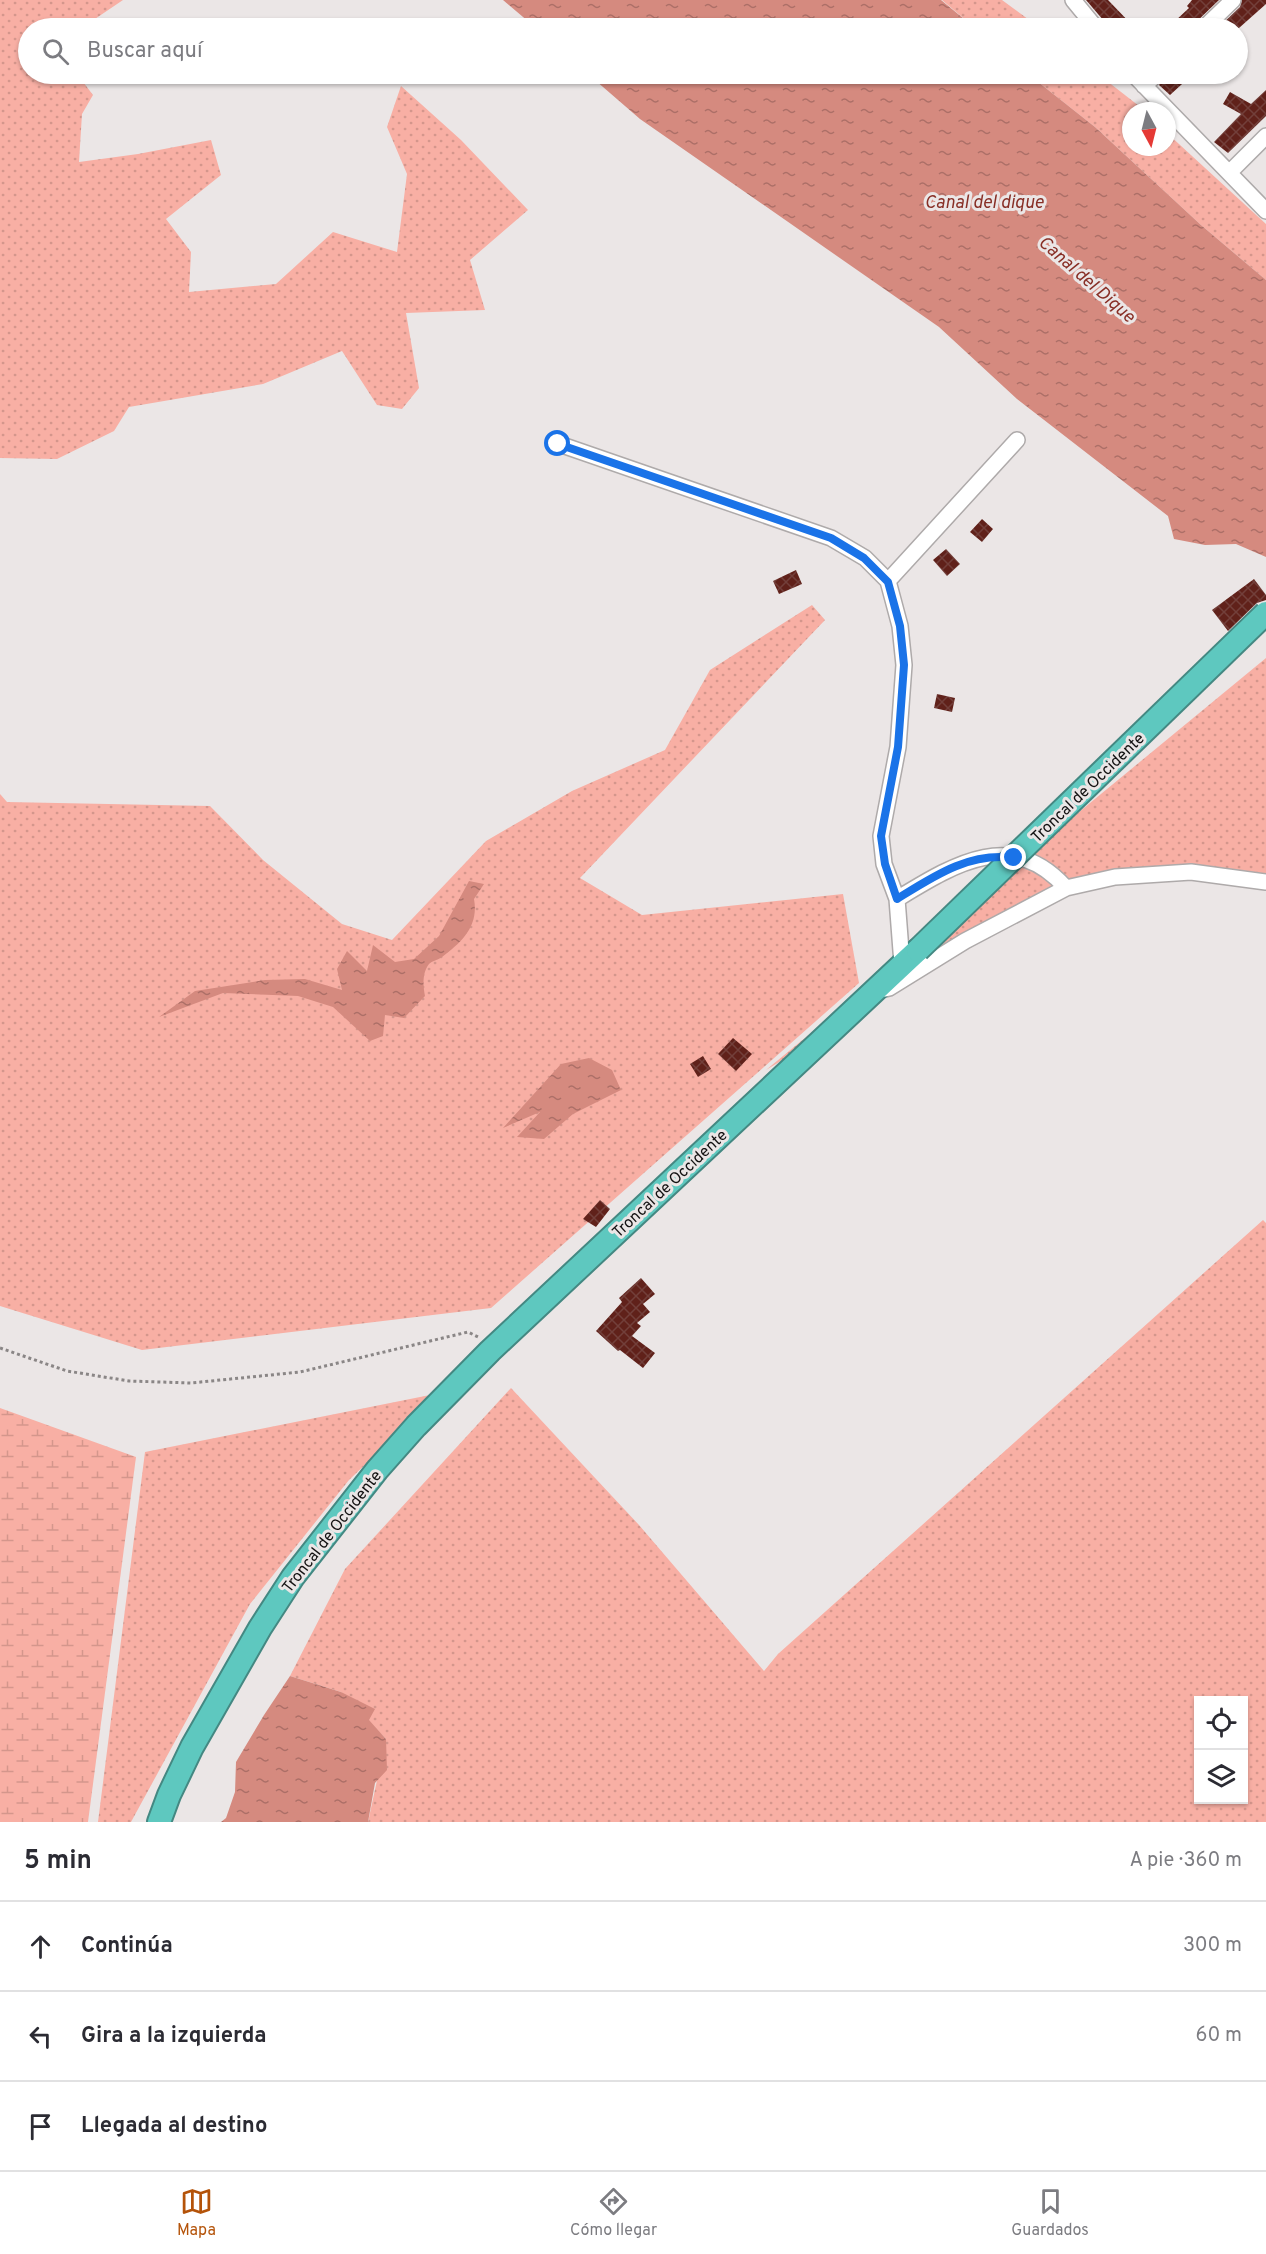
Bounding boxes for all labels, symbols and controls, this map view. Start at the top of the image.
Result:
search box [18,18,1248,84]
icon: search [39,35,72,68]
text: Buscar aquí [87,38,203,65]
north arrow [1122,102,1176,156]
water label: Canal del dique [924,192,1044,215]
water label: Canal del Dique [1033,232,1140,329]
route start [544,430,570,456]
street label: Troncal de Occidente [1027,729,1149,848]
route end [1000,844,1026,870]
street label: Troncal de Occidente [609,1126,732,1243]
street label: Troncal de Occidente [278,1467,387,1598]
map controls [1194,1696,1248,1804]
button: locate [1194,1696,1248,1750]
button: layers [1194,1750,1248,1804]
text: 5 min [24,1845,92,1878]
text: A pie · 360 m [1130,1848,1242,1874]
icon: ahead [24,1930,57,1963]
text: Continúa [81,1933,173,1960]
text: 300 m [1183,1933,1242,1959]
icon: left [24,2020,57,2053]
text: Gira a la izquierda [81,2023,267,2050]
text: 60 m [1196,2023,1242,2049]
icon: arrive [24,2110,57,2143]
text: Llegada al destino [81,2113,267,2140]
tab: Mapa [177,2185,216,2241]
tab: Cómo llegar [570,2185,657,2241]
tab: Guardados [1011,2185,1089,2241]

